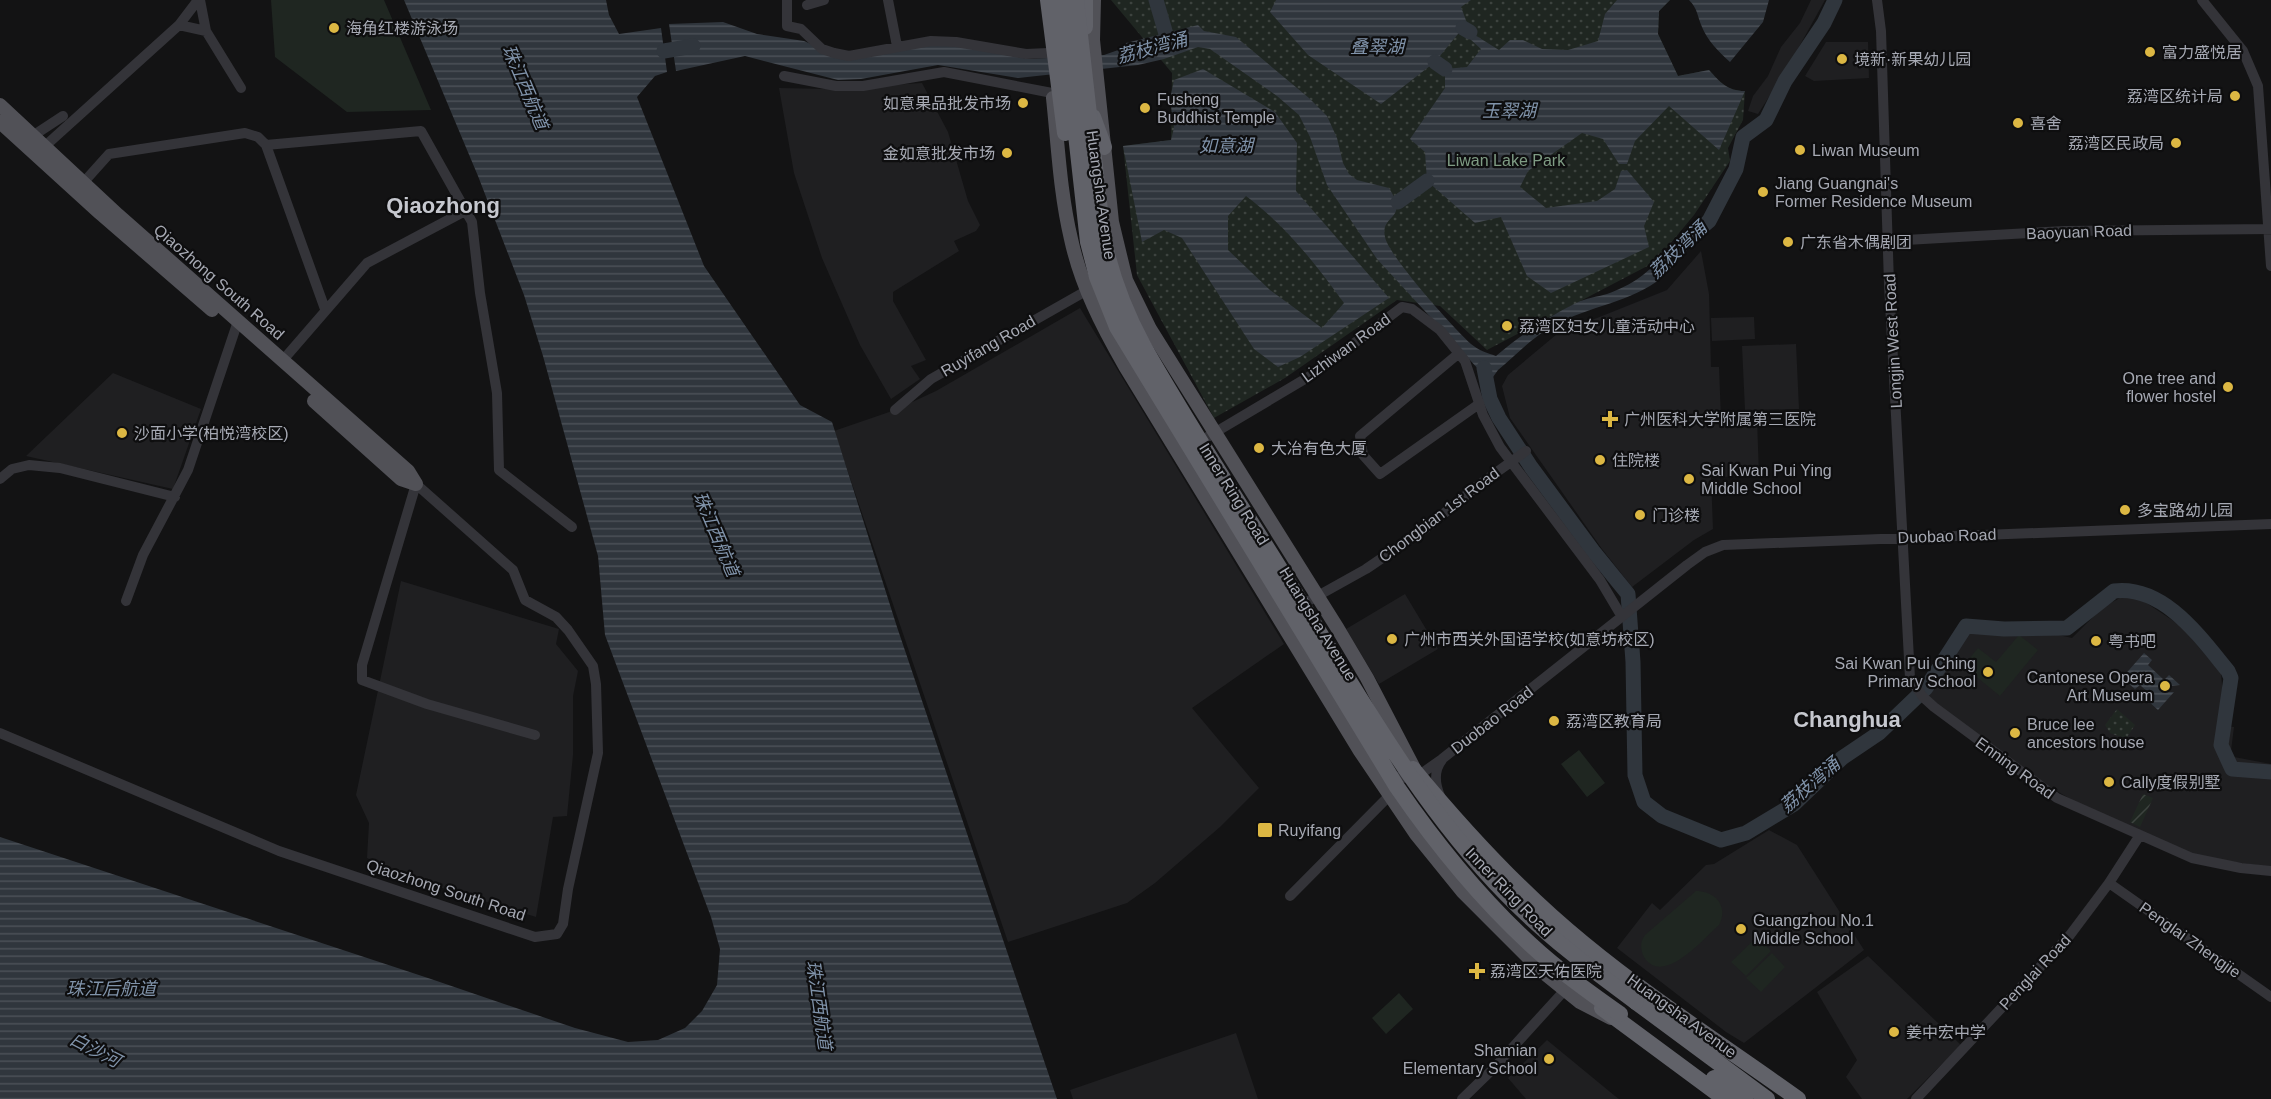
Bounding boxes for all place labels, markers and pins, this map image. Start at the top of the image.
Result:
place label: 海角红楼游泳场 [346,19,458,37]
marker: 海角红楼游泳场 [327,21,341,35]
place label: 富力盛悦居 [2162,44,2242,61]
marker: 富力盛悦居 [2143,45,2157,59]
place label: 境新·新果幼儿园 [1854,51,1971,68]
marker: 境新·新果幼儿园 [1835,52,1849,66]
place label: 荔湾区统计局 [2127,88,2223,105]
marker: 荔湾区统计局 [2228,89,2242,103]
place label: Fusheng Buddhist Temple [1157,91,1275,126]
place label: 如意果品批发市场 [883,95,1011,112]
marker: 如意果品批发市场 [1016,96,1030,110]
marker: Fusheng Buddhist Temple [1138,101,1152,115]
place label: 喜舍 [2030,115,2062,132]
marker: 喜舍 [2011,116,2025,130]
place label: 荔湾区民政局 [2068,135,2164,152]
marker: 荔湾区民政局 [2169,136,2183,150]
place label: Liwan Museum [1812,142,1920,159]
marker: Liwan Museum [1793,143,1807,157]
place label: 金如意批发市场 [883,145,995,162]
marker: 金如意批发市场 [1000,146,1014,160]
place label: Jiang Guangnai's Former Residence Museum [1775,175,1972,210]
marker: Jiang Guangnai's Former Residence Museum [1756,185,1770,199]
place label: 广东省木偶剧团 [1800,234,1912,251]
marker: 广东省木偶剧团 [1781,235,1795,249]
place label: 荔湾区妇女儿童活动中心 [1519,318,1695,335]
marker: 荔湾区妇女儿童活动中心 [1500,319,1514,333]
place label: One tree and flower hostel [2123,370,2216,405]
marker: One tree and flower hostel [2221,380,2235,394]
marker: 广州医科大学附属第三医院 [1601,410,1619,428]
place label: 广州医科大学附属第三医院 [1624,411,1816,428]
place label: 沙面小学(柏悦湾校区) [134,425,289,442]
marker: 沙面小学(柏悦湾校区) [115,426,129,440]
place label: 大冶有色大厦 [1271,440,1367,457]
marker: 大冶有色大厦 [1252,441,1266,455]
place label: 住院楼 [1612,452,1660,469]
marker: 住院楼 [1593,453,1607,467]
place label: Sai Kwan Pui Ying Middle School [1701,462,1832,497]
marker: Sai Kwan Pui Ying Middle School [1682,472,1696,486]
place label: 多宝路幼儿园 [2137,502,2233,519]
marker: 多宝路幼儿园 [2118,503,2132,517]
place label: 门诊楼 [1652,507,1700,524]
marker: 门诊楼 [1633,508,1647,522]
place label: 广州市西关外国语学校(如意坊校区) [1404,631,1655,648]
marker: 广州市西关外国语学校(如意坊校区) [1385,632,1399,646]
place label: 粤书吧 [2108,633,2156,650]
marker: 粤书吧 [2089,634,2103,648]
place label: Sai Kwan Pui Ching Primary School [1835,655,1976,690]
marker: Sai Kwan Pui Ching Primary School [1981,665,1995,679]
place label: Cantonese Opera Art Museum [2027,669,2153,704]
marker: Cantonese Opera Art Museum [2158,679,2172,693]
place label: 荔湾区教育局 [1566,713,1662,730]
marker: 荔湾区教育局 [1547,714,1561,728]
place label: Bruce lee ancestors house [2027,716,2145,751]
marker: Bruce lee ancestors house [2008,726,2022,740]
place label: Cally度假别墅 [2121,774,2221,791]
marker: Cally度假别墅 [2102,775,2116,789]
marker: Ruyifang [1256,821,1274,839]
place label: Ruyifang [1278,822,1341,839]
place label: Guangzhou No.1 Middle School [1753,912,1874,947]
marker: Guangzhou No.1 Middle School [1734,922,1748,936]
marker: 荔湾区天佑医院 [1468,962,1486,980]
place label: 荔湾区天佑医院 [1490,963,1602,980]
place label: 姜中宏中学 [1906,1024,1986,1041]
marker: 姜中宏中学 [1887,1025,1901,1039]
place label: Shamian Elementary School [1403,1042,1537,1077]
marker: Shamian Elementary School [1542,1052,1556,1066]

